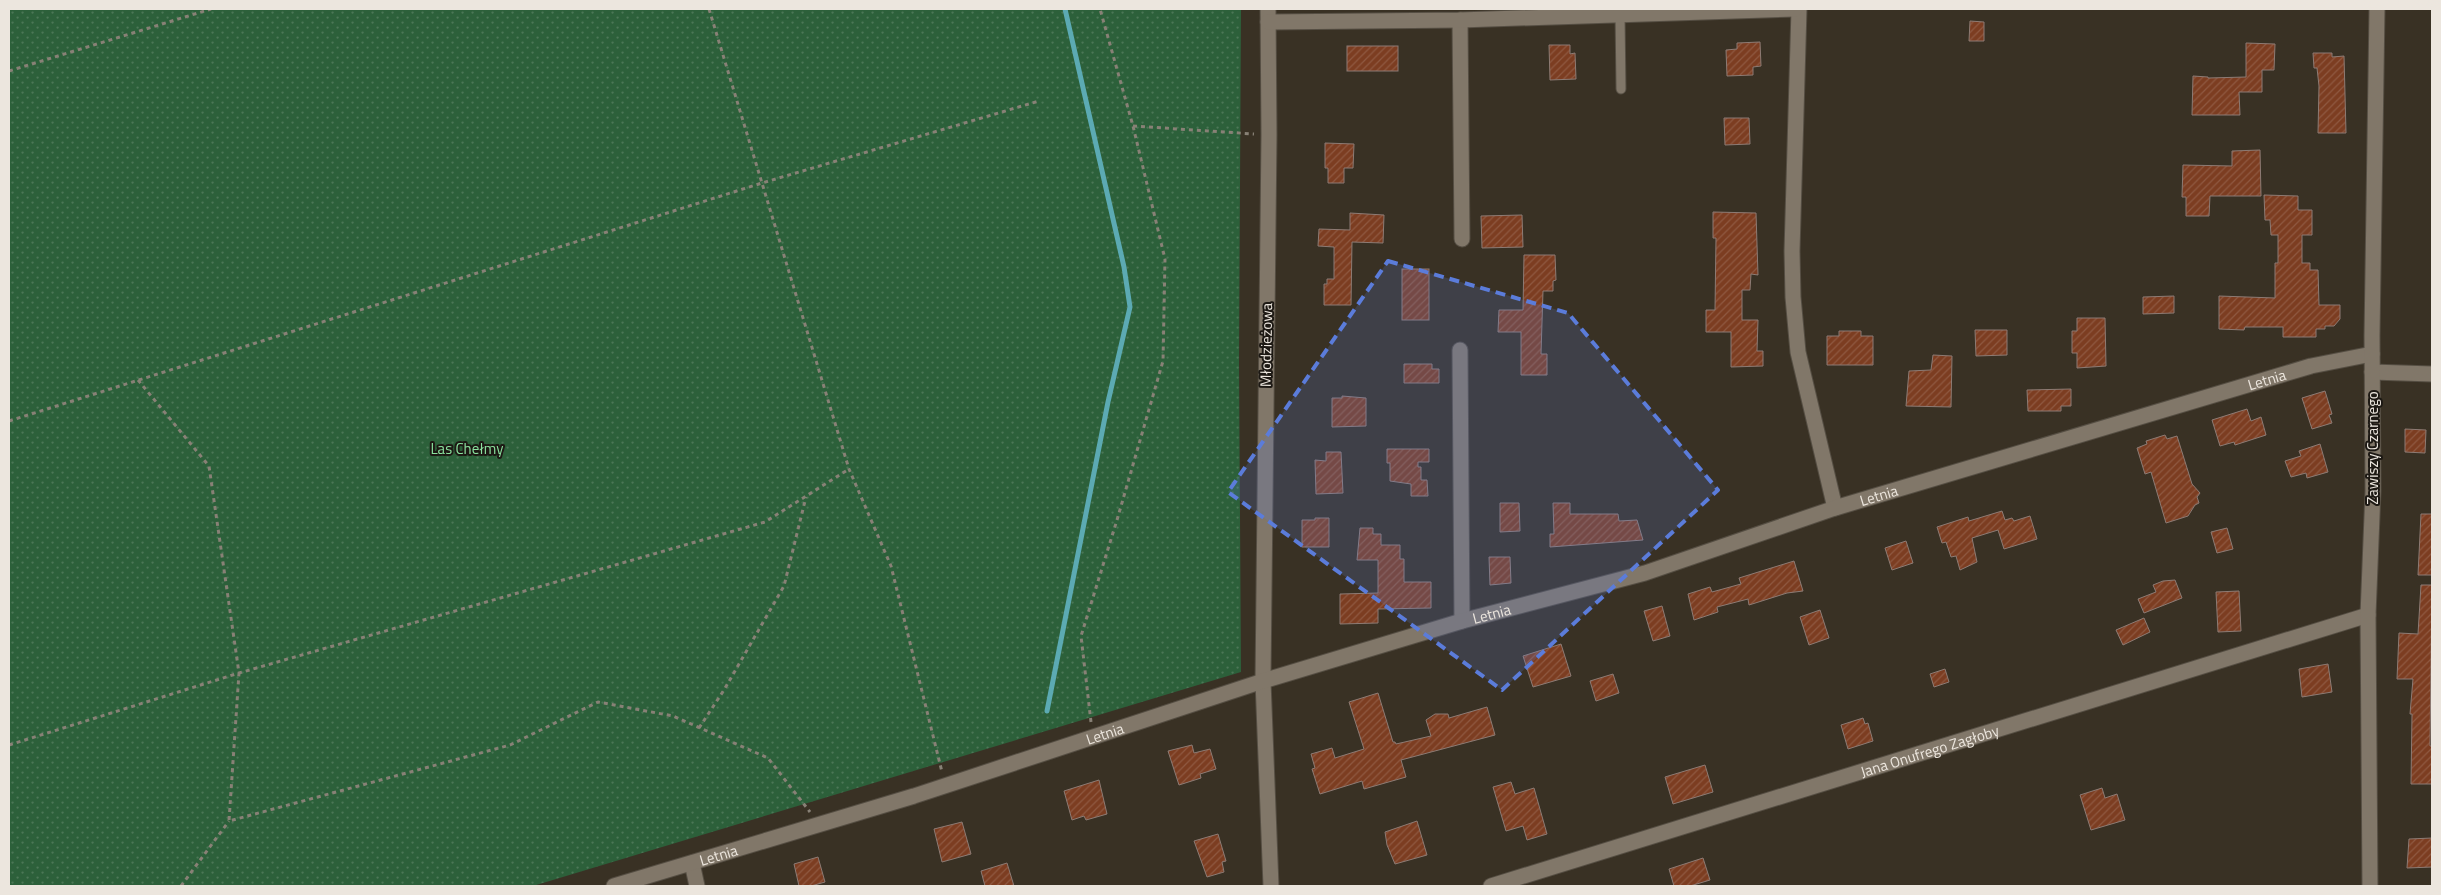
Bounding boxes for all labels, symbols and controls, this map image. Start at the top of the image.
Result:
street label: Młodzieżowa [1254,302,1278,387]
street label: Letnia [2245,363,2289,396]
street label: Zawiszy Czarnego [2361,391,2384,505]
park label: Las Chełmy [430,437,504,460]
street label: Letnia [1857,478,1901,512]
street label: Letnia [1470,597,1514,629]
street label: Letnia [1083,716,1127,750]
street label: Jana Onufrego Zagłoby [1857,718,2002,783]
street label: Letnia [697,838,741,871]

